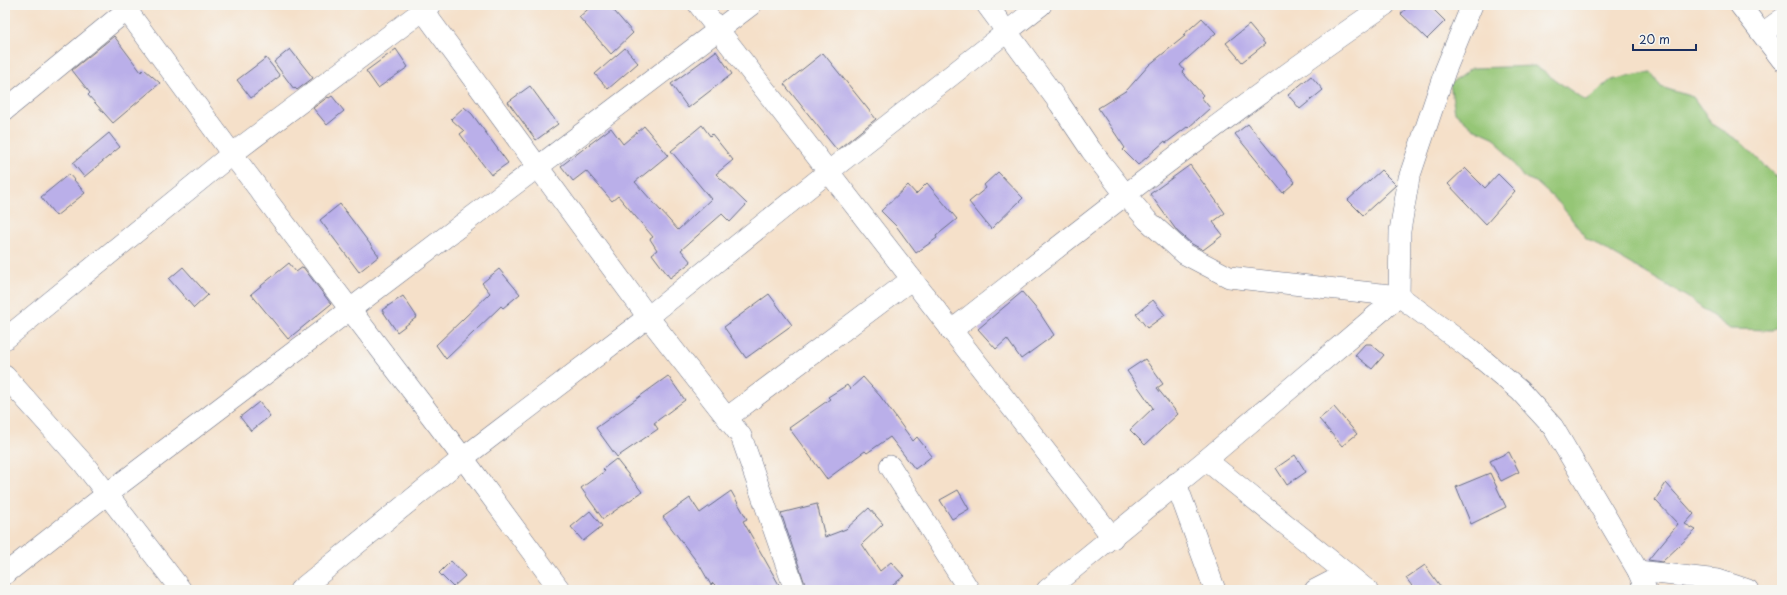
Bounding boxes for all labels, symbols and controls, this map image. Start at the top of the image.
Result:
scale bar [1633,26,1696,52]
text: 20 m [1639,30,1670,48]

